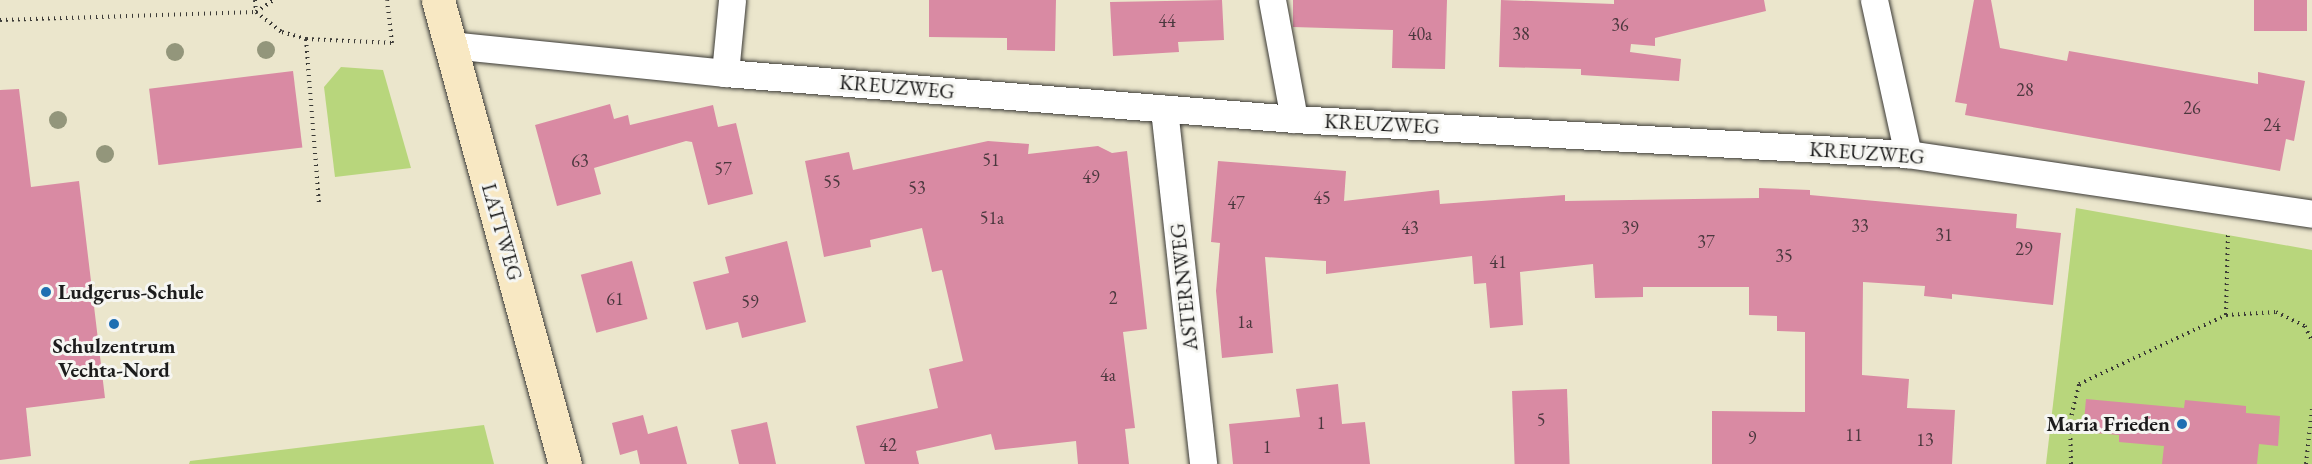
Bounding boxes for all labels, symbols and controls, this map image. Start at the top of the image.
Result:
house number: 44 [1158,10,1176,32]
house number: 36 [1611,14,1629,36]
house number: 40a [1408,23,1432,45]
house number: 38 [1512,23,1530,45]
street label: KREUZWEG [838,69,956,105]
house number: 28 [2016,79,2034,101]
house number: 26 [2183,97,2201,119]
street label: KREUZWEG [1324,108,1440,140]
house number: 24 [2263,114,2281,136]
street label: KREUZWEG [1808,136,1926,170]
house number: 51 [982,149,1000,171]
house number: 63 [571,150,589,172]
house number: 57 [714,158,732,180]
house number: 49 [1082,166,1100,188]
house number: 55 [823,171,841,193]
house number: 53 [908,177,926,199]
street label: LATTWEG [476,180,528,284]
house number: 45 [1313,187,1331,209]
house number: 47 [1227,192,1245,214]
house number: 51a [980,207,1004,229]
house number: 33 [1851,215,1869,237]
house number: 43 [1401,217,1419,239]
house number: 39 [1621,217,1639,239]
street label: ASTERNWEG [1165,222,1203,352]
house number: 31 [1935,224,1953,246]
house number: 37 [1697,231,1715,253]
house number: 29 [2015,238,2033,260]
house number: 35 [1775,245,1793,267]
house number: 41 [1489,251,1507,273]
place label: Ludgerus-Schule [58,279,204,305]
marker: Ludgerus-Schule [39,285,53,299]
house number: 2 [1109,287,1117,309]
house number: 61 [606,288,624,310]
house number: 59 [741,291,759,313]
house number: 1a [1237,311,1253,333]
marker: Schulzentrum Vechta-Nord [107,317,121,331]
place label: Schulzentrum Vechta-Nord [53,333,175,383]
house number: 4a [1100,364,1116,386]
house number: 5 [1537,409,1545,431]
place label: Maria Frieden [2046,411,2170,437]
house number: 1 [1317,412,1325,434]
marker: Maria Frieden [2175,417,2189,431]
house number: 11 [1845,424,1863,446]
house number: 9 [1748,427,1756,449]
house number: 13 [1916,429,1934,451]
house number: 42 [879,434,897,456]
house number: 1 [1263,436,1271,458]

